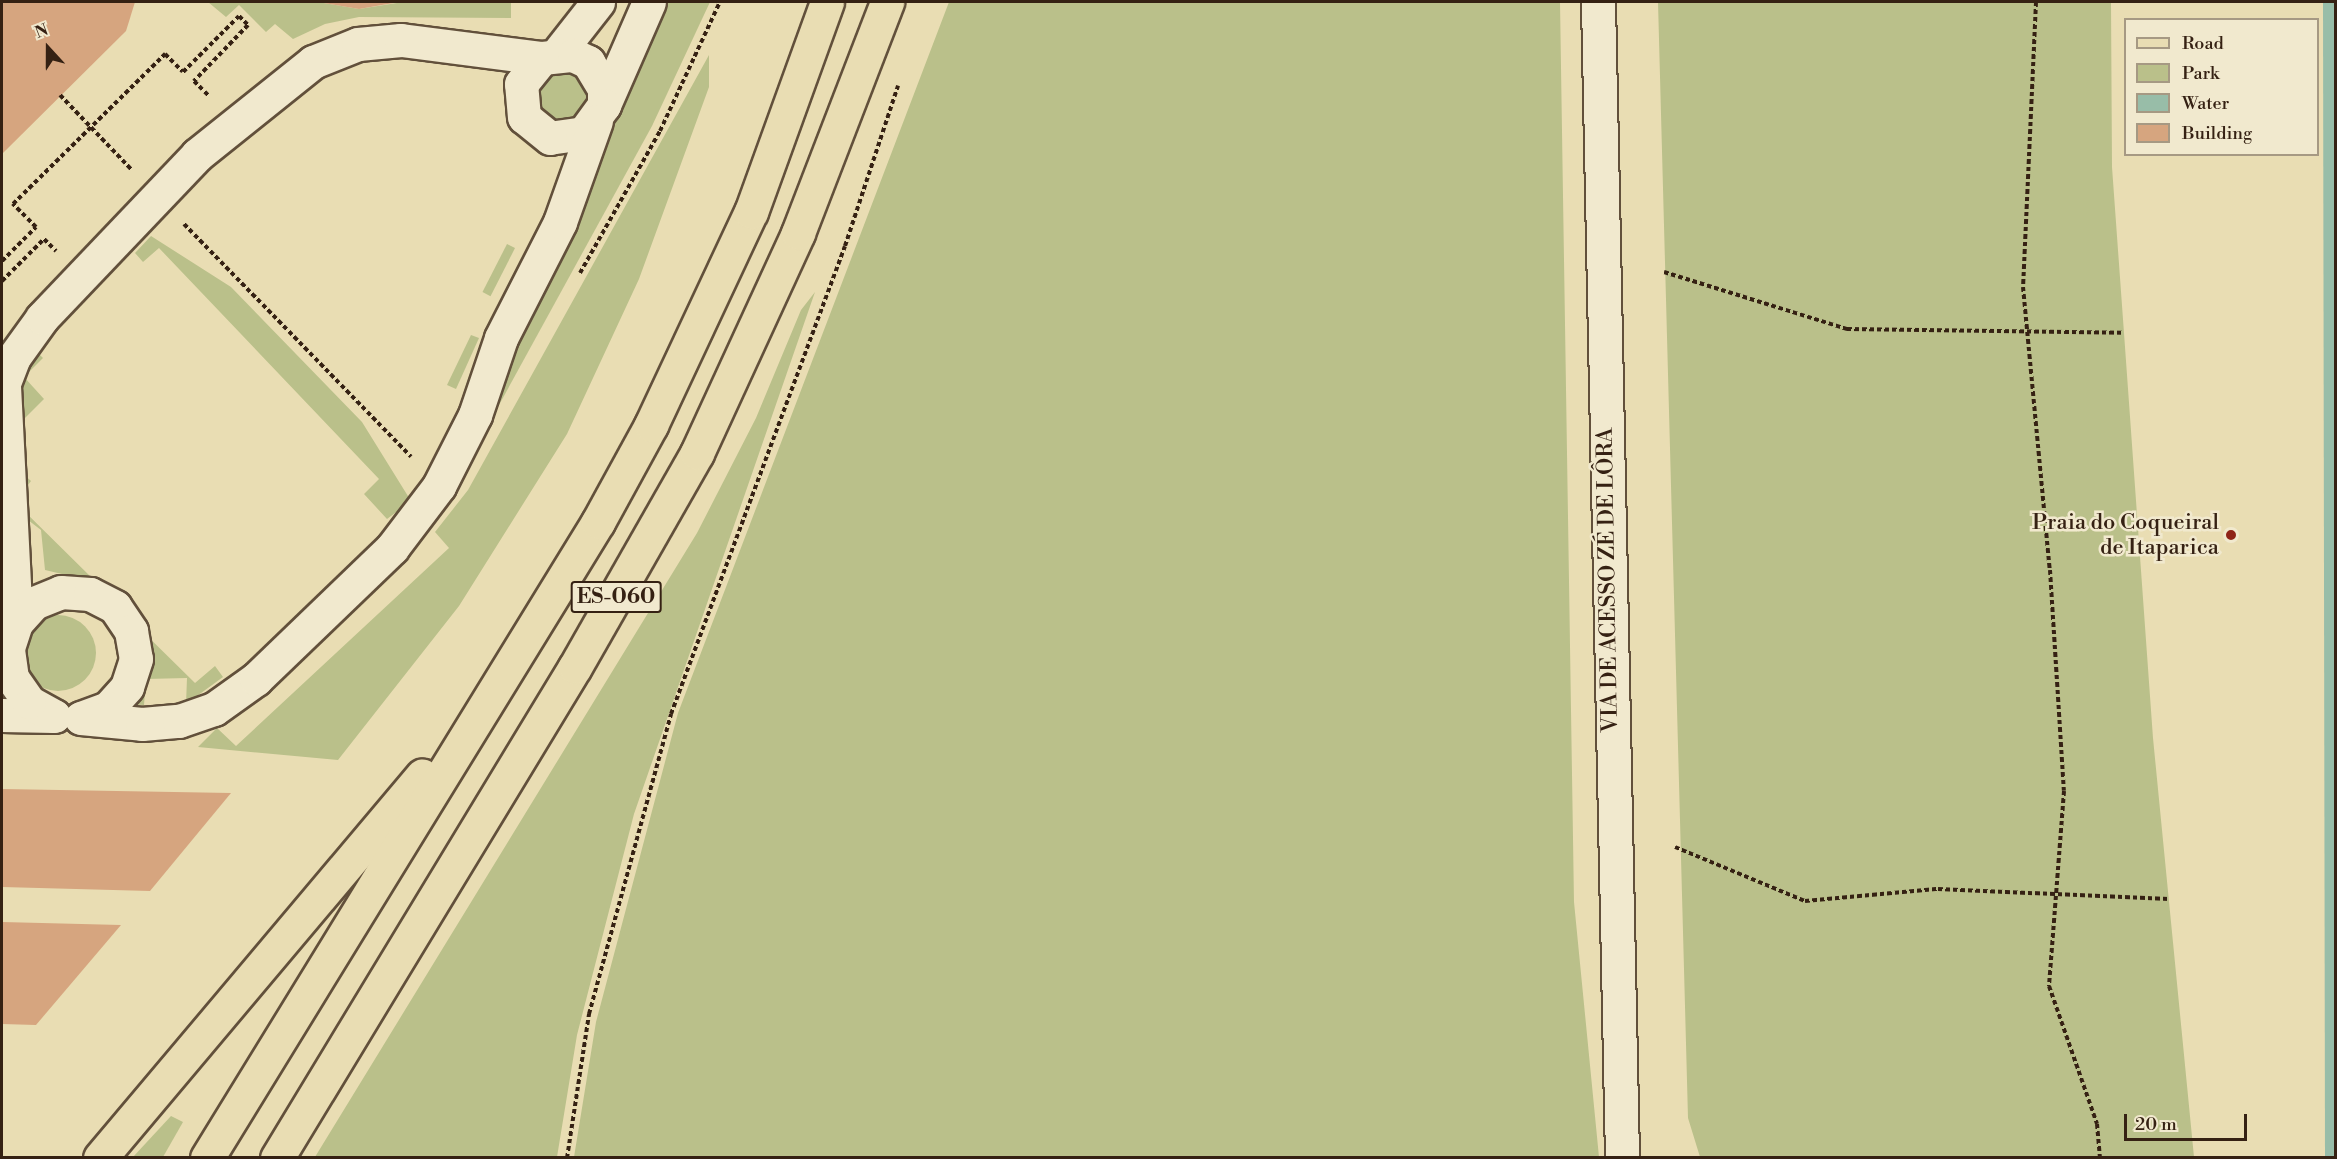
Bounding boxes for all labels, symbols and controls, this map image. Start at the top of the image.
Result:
north arrow [18,18,78,78]
legend [2124,18,2319,156]
text: N [32,20,51,43]
text: Road [2182,32,2224,55]
text: Park [2182,62,2219,85]
text: Water [2182,92,2229,115]
text: Building [2182,122,2252,145]
street label: VIA DE ACESSO ZÉ DE LÔRA [1592,428,1624,732]
place label: Praia do Coqueiral de Itaparica [2032,509,2219,560]
marker: Praia do Coqueiral de Itaparica [2224,528,2238,542]
road number: ES-060 [570,579,662,615]
scale bar [2127,1102,2250,1140]
text: 20 m [2135,1113,2177,1136]

